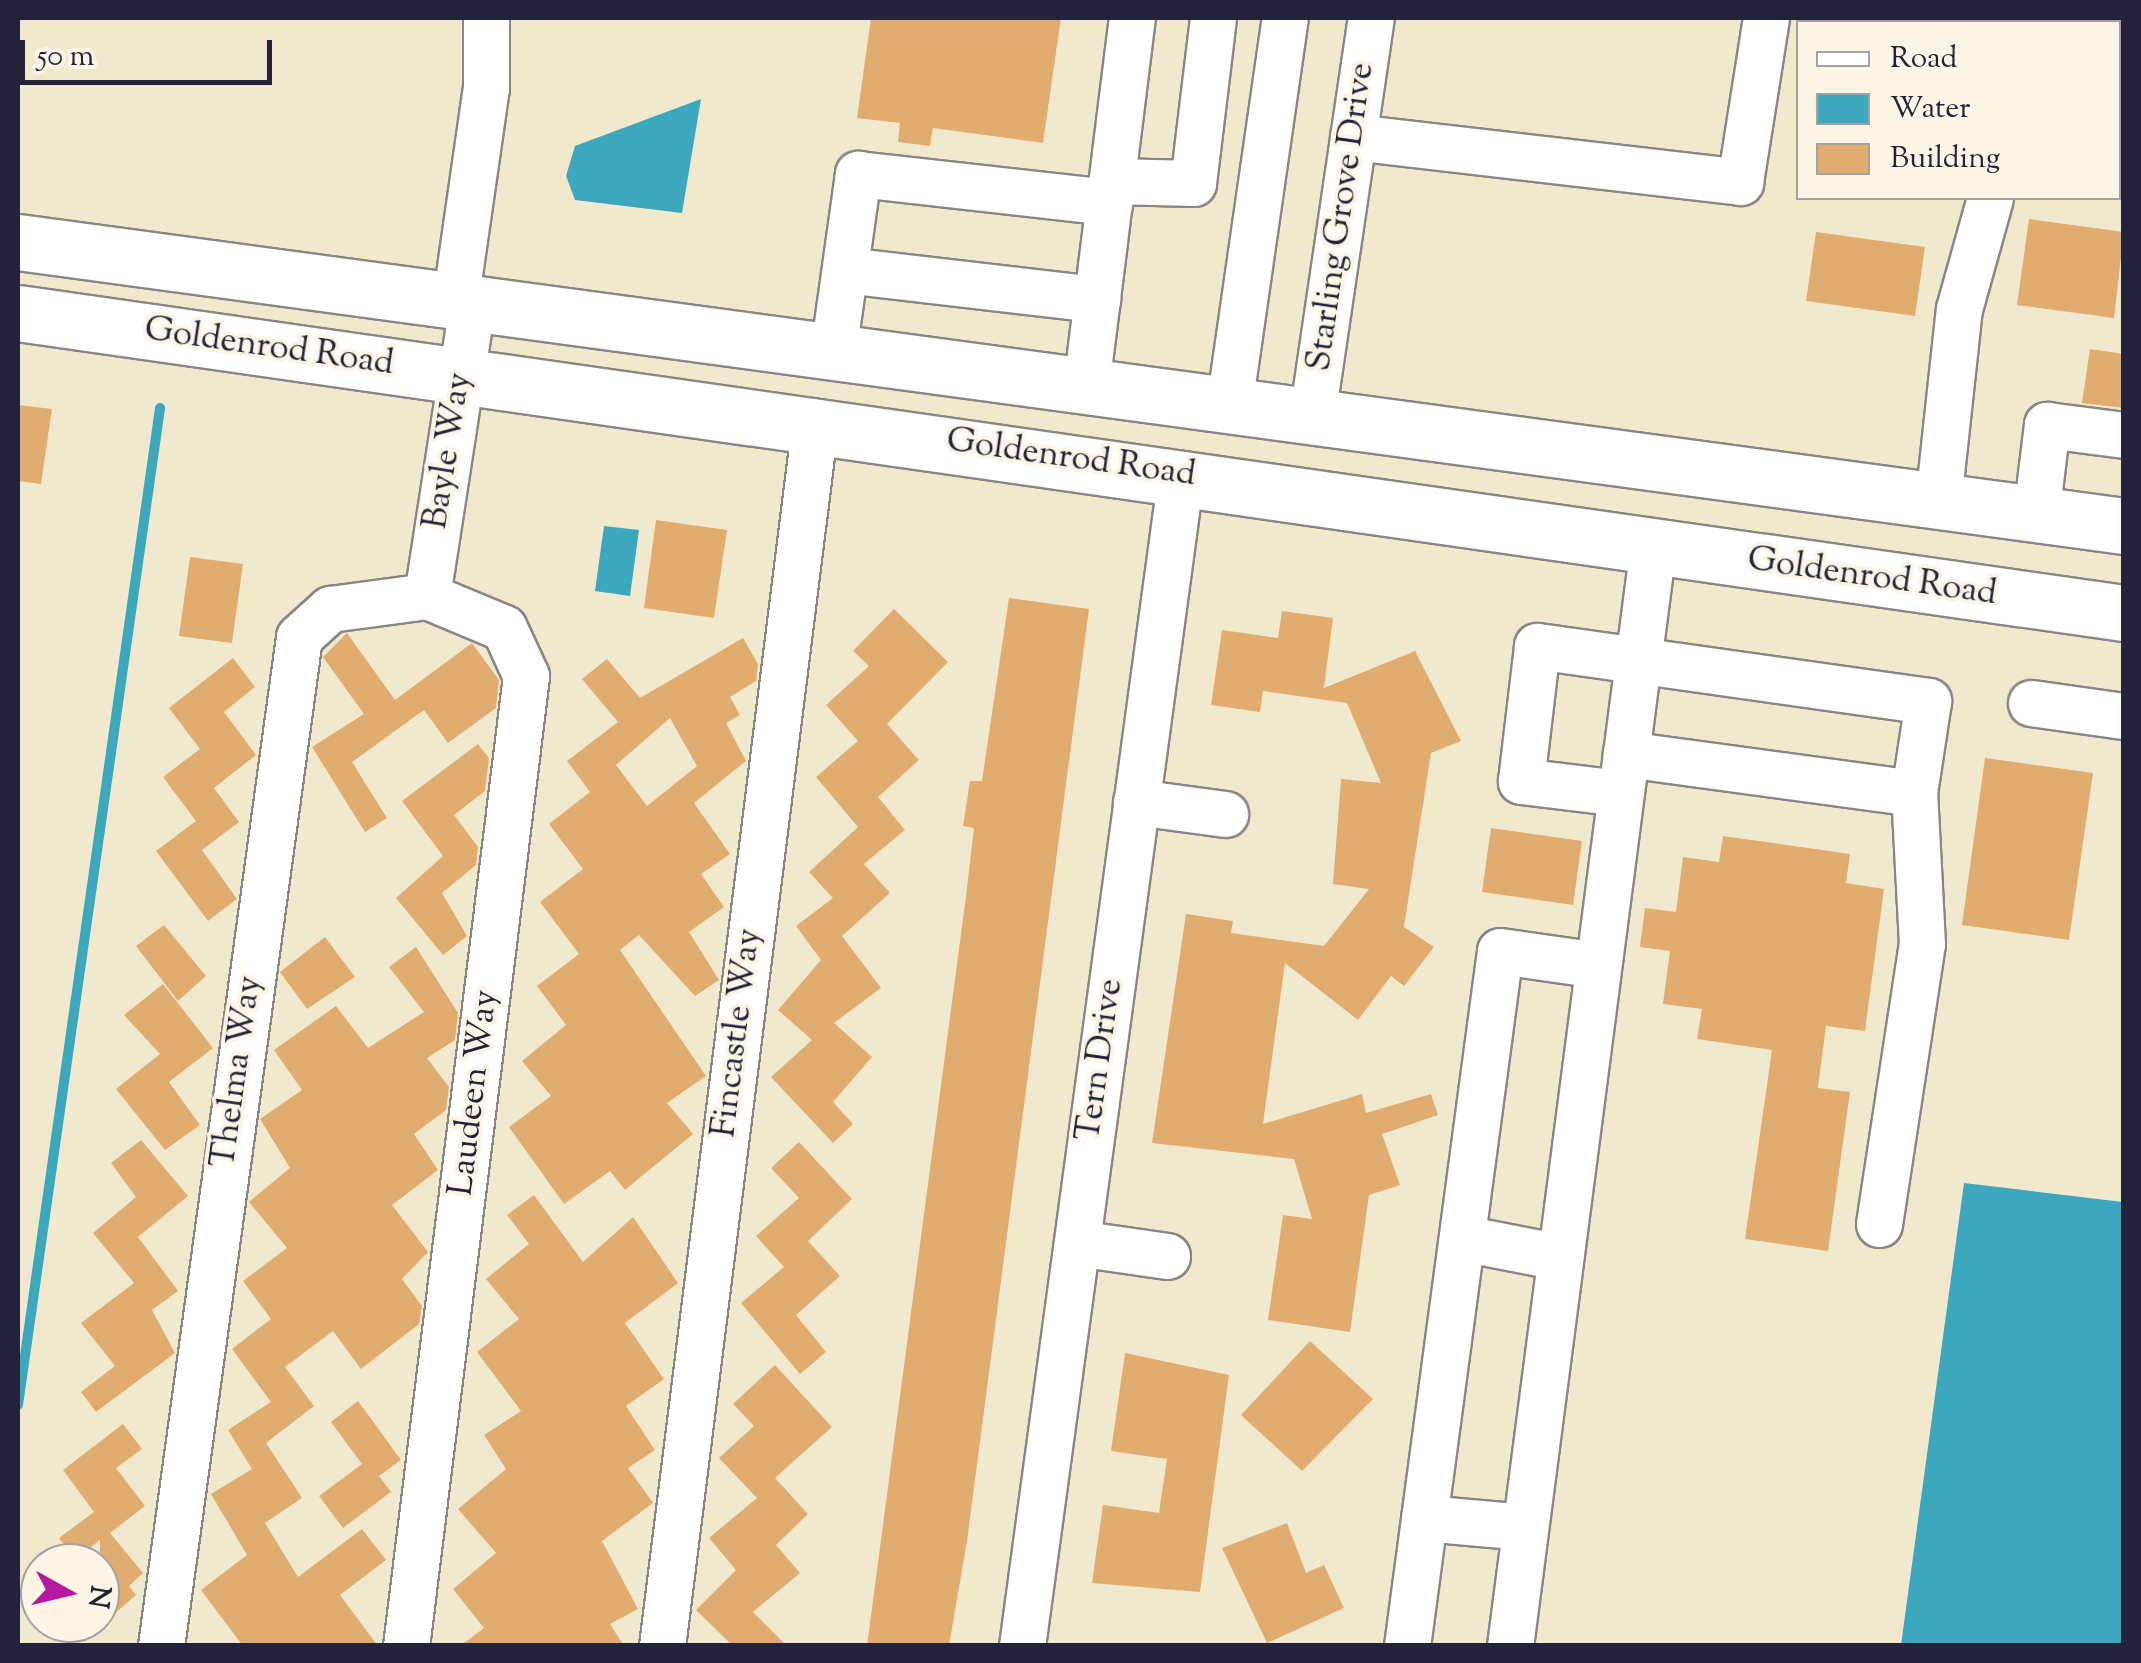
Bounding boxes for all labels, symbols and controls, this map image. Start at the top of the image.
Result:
scale bar [25,20,278,82]
legend [1796,20,2121,200]
text: 50 m [37,36,94,79]
text: Road [1890,38,1957,81]
street label: Starling Grove Drive [1300,60,1384,374]
text: Water [1890,88,1971,131]
text: Building [1890,138,2000,181]
street label: Goldenrod Road [142,310,396,386]
street label: Bayle Way [416,370,482,532]
street label: Goldenrod Road [944,421,1198,497]
street label: Goldenrod Road [1745,540,1999,616]
street label: Fincastle Way [704,926,772,1140]
street label: Thelma Way [204,973,272,1171]
street label: Tern Drive [1069,976,1133,1144]
street label: Laudeen Way [442,988,508,1198]
north arrow [20,1543,120,1643]
text: N [76,1583,119,1611]

